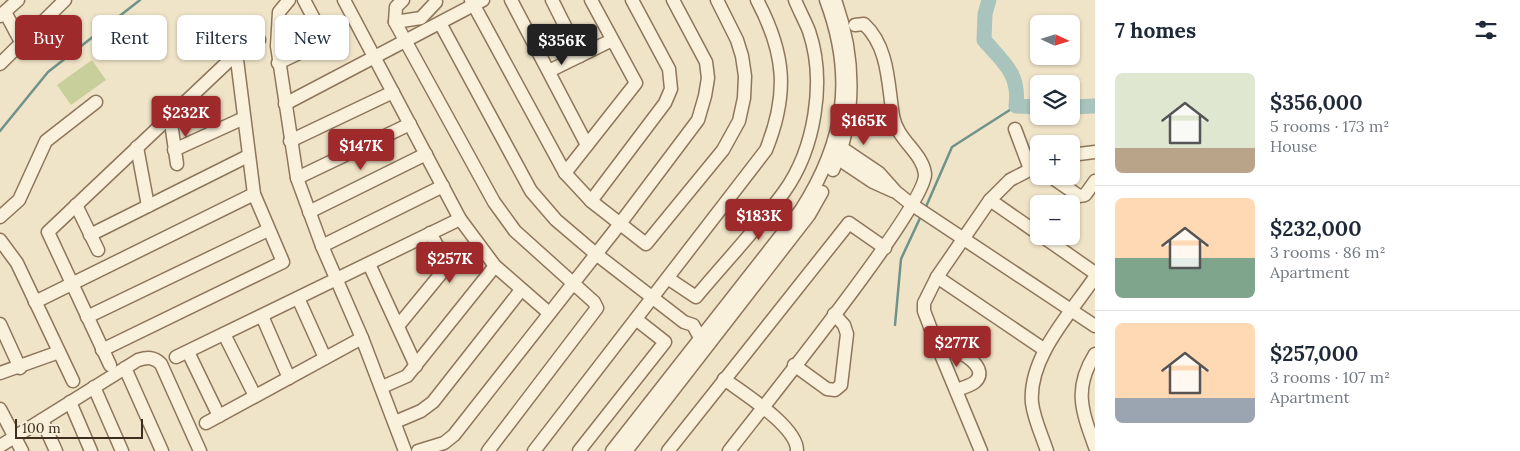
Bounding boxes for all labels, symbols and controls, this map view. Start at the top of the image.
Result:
chip: Buy [15,15,82,60]
chip: Rent [92,15,167,60]
chip: Filters [177,15,265,60]
chip: New [275,15,349,60]
north arrow [1030,15,1080,65]
map controls [1030,15,1080,245]
icon: filters [1472,16,1500,44]
text: 7 homes [1115,17,1196,44]
pin: $356K [527,23,597,66]
text: $356K [538,30,586,50]
button: layers [1030,75,1080,125]
text: $356,000 [1270,89,1363,116]
icon: home [1155,93,1215,153]
pin: $232K [151,96,221,138]
text: $232K [163,102,209,122]
pin: $165K [829,104,899,146]
text: $165K [841,110,887,130]
text: 5 rooms · 173 m² [1270,116,1389,136]
pin: $147K [326,128,396,171]
text: $147K [339,135,383,155]
button: + [1030,135,1080,185]
text: House [1270,136,1317,156]
button: − [1030,195,1080,245]
pin: $183K [724,198,794,241]
text: $183K [736,205,782,225]
text: $232,000 [1270,215,1362,242]
icon: home [1155,218,1215,278]
pin: $257K [415,242,485,284]
text: 3 rooms · 86 m² [1270,242,1386,262]
text: $257K [427,248,473,268]
text: Apartment [1270,262,1350,282]
pin: $277K [922,326,992,368]
text: $277K [935,332,979,352]
text: $257,000 [1270,340,1358,367]
icon: home [1155,343,1215,403]
text: 3 rooms · 107 m² [1270,367,1390,387]
text: Apartment [1270,387,1350,407]
scale bar [15,416,142,439]
text: 100 m [22,419,61,437]

